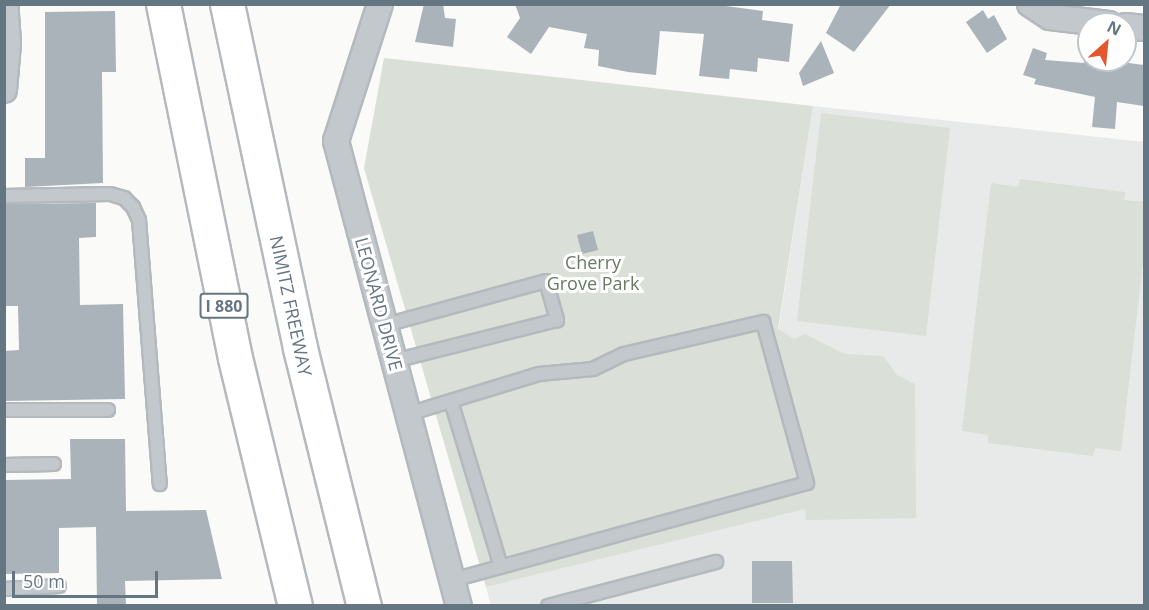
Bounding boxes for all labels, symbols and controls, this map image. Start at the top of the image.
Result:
north arrow [1077,12,1137,72]
text: N [1103,15,1125,40]
street label: NIMITZ FREEWAY [266,234,316,378]
street label: LEONARD DRIVE [351,235,407,373]
park label: Cherry Grove Park [547,252,639,294]
road number: I 880 [198,293,250,319]
scale bar [15,559,160,597]
text: 50 m [23,569,65,593]

